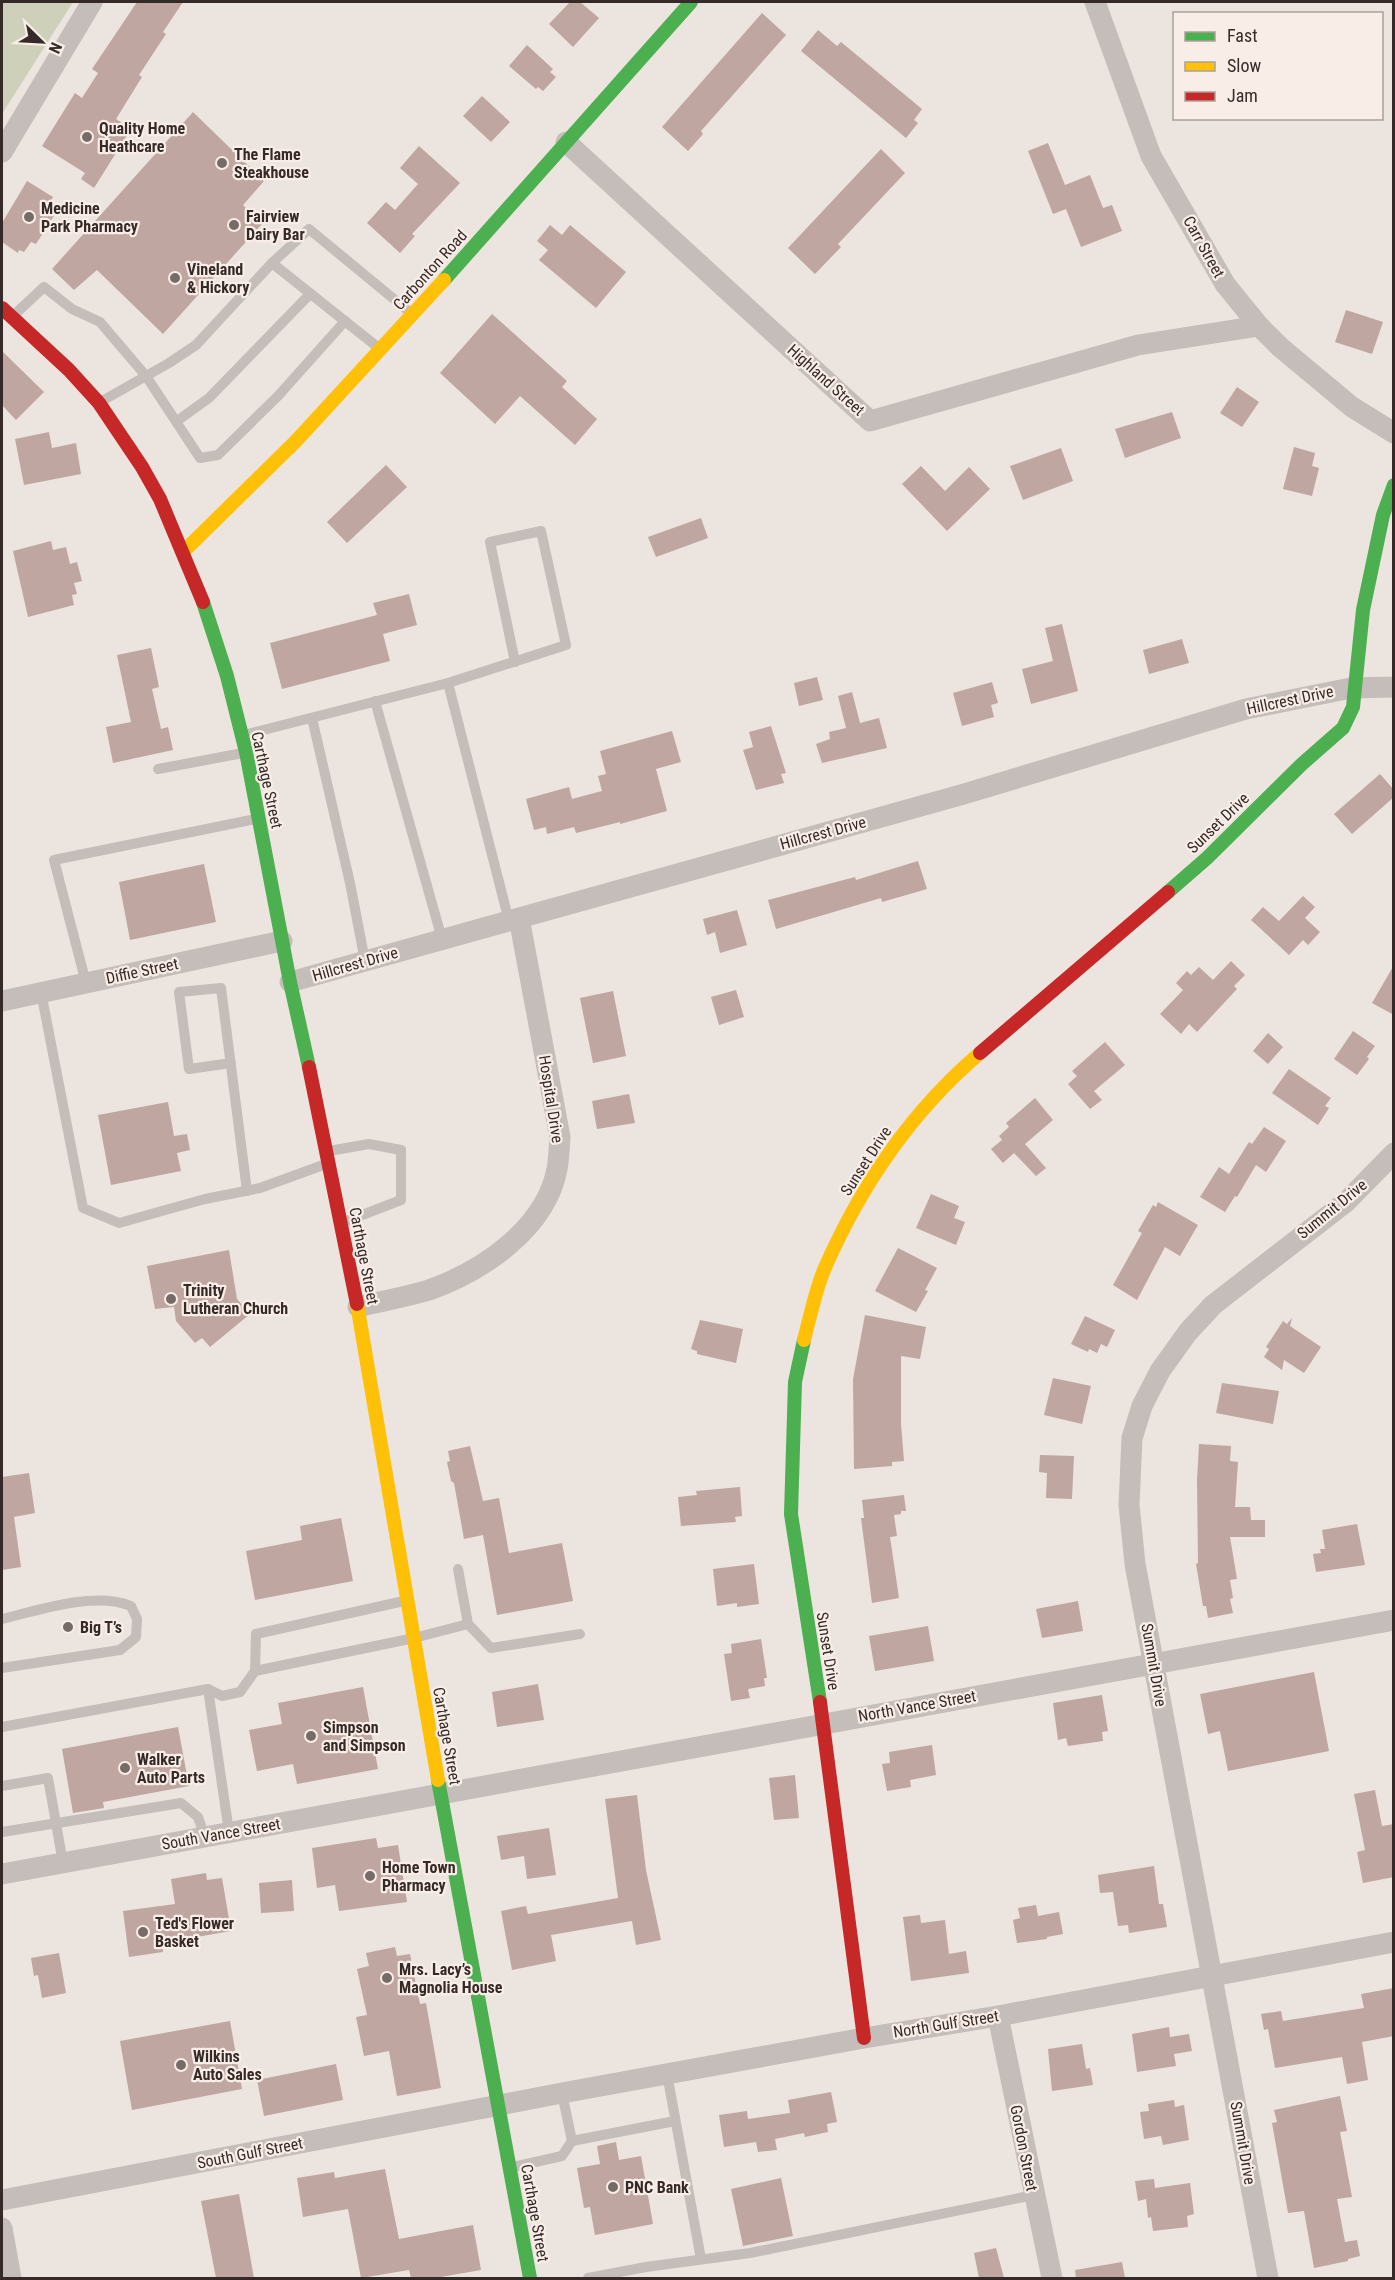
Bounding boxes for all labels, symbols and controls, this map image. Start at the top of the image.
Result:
north arrow [12,12,72,72]
legend [1173,12,1383,120]
text: Fast [1227,25,1258,46]
text: N [45,40,66,56]
text: Slow [1227,55,1262,76]
text: Jam [1227,85,1258,106]
place label: Quality Home Heathcare [99,119,185,156]
marker: Quality Home Heathcare [80,130,94,144]
place label: The Flame Steakhouse [234,145,309,182]
marker: The Flame Steakhouse [215,156,229,170]
place label: Medicine Park Pharmacy [41,199,138,236]
place label: Fairview Dairy Bar [246,207,305,244]
marker: Medicine Park Pharmacy [22,210,36,224]
street label: Carr Street [1179,213,1229,281]
marker: Fairview Dairy Bar [227,218,241,232]
street label: Carbonton Road [389,226,471,314]
place label: Vineland & Hickory [187,260,249,297]
marker: Vineland & Hickory [168,271,182,285]
street label: Highland Street [783,340,869,420]
street label: Hillcrest Drive [1245,682,1335,718]
street label: Carthage Street [247,730,287,830]
street label: Sunset Drive [1183,789,1253,857]
street label: Hillcrest Drive [778,812,868,854]
street label: Hillcrest Drive [310,943,400,985]
street label: Diffie Street [104,954,180,988]
street label: Hospital Drive [535,1054,567,1144]
street label: Sunset Drive [837,1123,895,1199]
street label: Summit Drive [1293,1175,1371,1243]
street label: Carthage Street [345,1206,383,1307]
place label: Trinity Lutheran Church [183,1281,288,1318]
marker: Trinity Lutheran Church [164,1292,178,1306]
street label: Sunset Drive [812,1611,844,1691]
place label: Big T’s [80,1618,122,1637]
marker: Big T’s [61,1620,75,1634]
street label: Summit Drive [1137,1622,1171,1708]
street label: Carthage Street [429,1686,465,1786]
street label: North Vance Street [857,1686,978,1726]
place label: Simpson and Simpson [323,1718,406,1755]
marker: Simpson and Simpson [304,1729,318,1743]
place label: Walker Auto Parts [137,1750,205,1787]
marker: Walker Auto Parts [118,1761,132,1775]
street label: South Vance Street [160,1814,282,1854]
place label: Home Town Pharmacy [382,1858,456,1895]
marker: Home Town Pharmacy [363,1869,377,1883]
place label: Ted's Flower Basket [155,1914,234,1951]
marker: Ted's Flower Basket [136,1925,150,1939]
place label: Mrs. Lacy’s Magnolia House [399,1960,503,1997]
marker: Mrs. Lacy’s Magnolia House [380,1971,394,1985]
street label: North Gulf Street [892,2006,1000,2042]
place label: Wilkins Auto Sales [193,2047,262,2084]
marker: Wilkins Auto Sales [174,2058,188,2072]
street label: Summit Drive [1226,2100,1260,2186]
street label: Gordon Street [1006,2103,1042,2193]
street label: South Gulf Street [196,2133,305,2173]
street label: Carthage Street [517,2163,553,2263]
place label: PNC Bank [625,2178,689,2197]
marker: PNC Bank [606,2180,620,2194]

